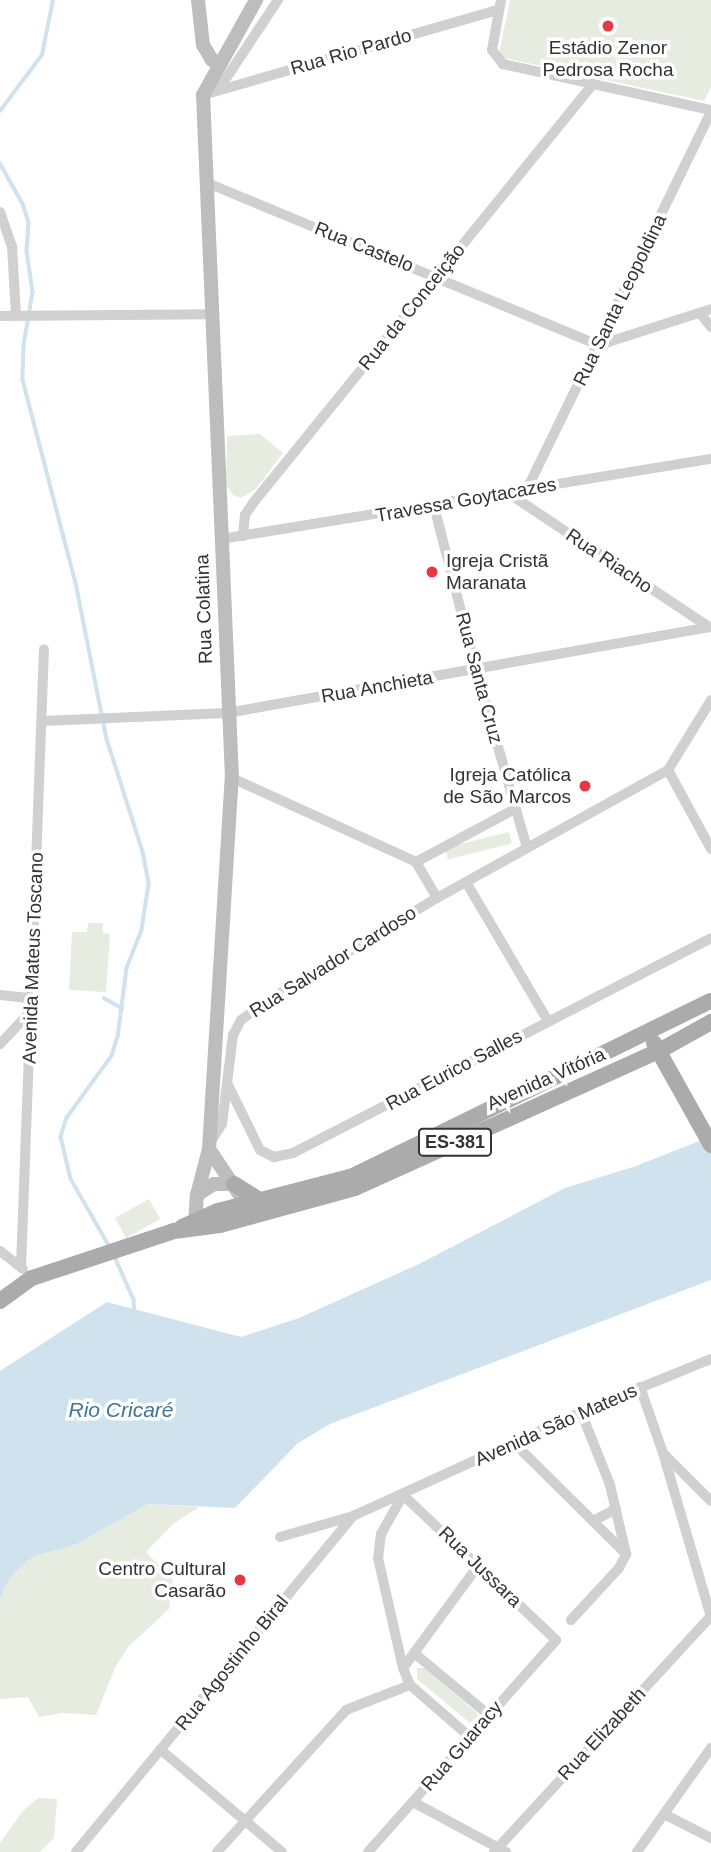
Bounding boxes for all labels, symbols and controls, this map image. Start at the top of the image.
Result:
marker: Estádio Zenor Pedrosa Rocha [600,18,616,34]
street label: Rua Rio Pardo [288,24,414,80]
place label: Estádio Zenor Pedrosa Rocha [543,37,673,81]
street label: Rua Santa Leopoldina [569,210,671,390]
street label: Rua Castelo [311,217,417,277]
street label: Rua da Conceição [354,239,470,375]
street label: Travessa Goytacazes [374,473,558,527]
street label: Rua Riacho [561,524,657,598]
place label: Igreja Cristã Maranata [446,550,548,594]
street label: Rua Colatina [191,554,217,664]
marker: Igreja Cristã Maranata [424,564,440,580]
street label: Rua Santa Cruz [450,610,508,746]
street label: Rua Anchieta [319,666,435,708]
place label: Igreja Católica de São Marcos [443,764,571,808]
marker: Igreja Católica de São Marcos [577,778,593,794]
street label: Avenida Mateus Toscano [18,852,48,1064]
street label: Rua Salvador Cardoso [245,901,421,1023]
street label: Rua Eurico Salles [382,1024,526,1116]
street label: Avenida Vitória [483,1043,609,1115]
road number: ES-381 [416,1128,494,1156]
street label: Avenida São Mateus [471,1379,641,1471]
water label: Rio Cricaré [68,1397,174,1423]
street label: Rua Jussara [434,1522,526,1612]
place label: Centro Cultural Casarão [98,1558,226,1602]
marker: Centro Cultural Casarão [232,1572,248,1588]
street label: Rua Agostinho Biral [170,1591,294,1735]
street label: Rua Elizabeth [553,1683,651,1785]
street label: Rua Guaracy [417,1696,507,1796]

